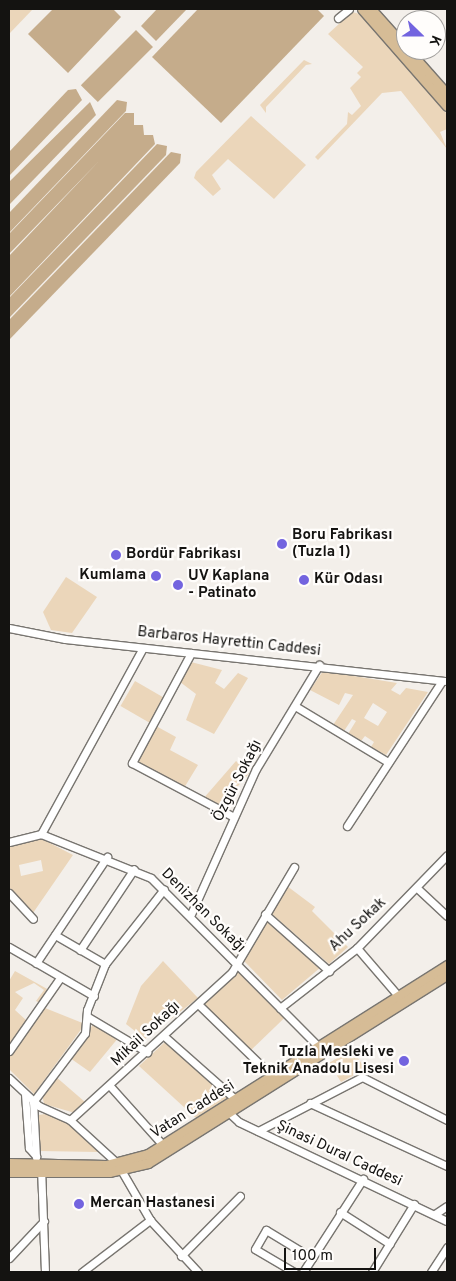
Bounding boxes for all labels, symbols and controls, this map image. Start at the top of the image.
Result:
north arrow [396,10,446,60]
text: K [425,33,444,48]
place label: Boru Fabrikası (Tuzla 1) [292,526,392,561]
marker: Boru Fabrikası (Tuzla 1) [276,538,288,550]
place label: Bordür Fabrikası [126,546,241,564]
marker: Bordür Fabrikası [110,549,122,561]
place label: Kumlama [79,567,146,585]
place label: UV Kaplana - Patinato [188,567,270,602]
marker: Kumlama [150,570,162,582]
place label: Kür Odası [314,571,383,589]
marker: Kür Odası [298,574,310,586]
marker: UV Kaplana - Patinato [172,579,184,591]
street label: Barbaros Hayrettin Caddesi [136,623,322,661]
street label: Özgür Sokağı [210,737,266,825]
street label: Denizhan Sokağı [157,865,249,957]
street label: Ahu Sokak [326,894,390,956]
street label: Mikail Sokağı [108,997,184,1071]
place label: Tuzla Mesleki ve Teknik Anadolu Lisesi [242,1043,394,1078]
marker: Tuzla Mesleki ve Teknik Anadolu Lisesi [398,1055,410,1067]
street label: Vatan Caddesi [148,1077,238,1143]
street label: Şinasi Dural Caddesi [273,1117,405,1191]
place label: Mercan Hastanesi [90,1195,215,1213]
marker: Mercan Hastanesi [72,1197,86,1211]
scale bar [286,1238,378,1270]
text: 100 m [292,1247,333,1266]

